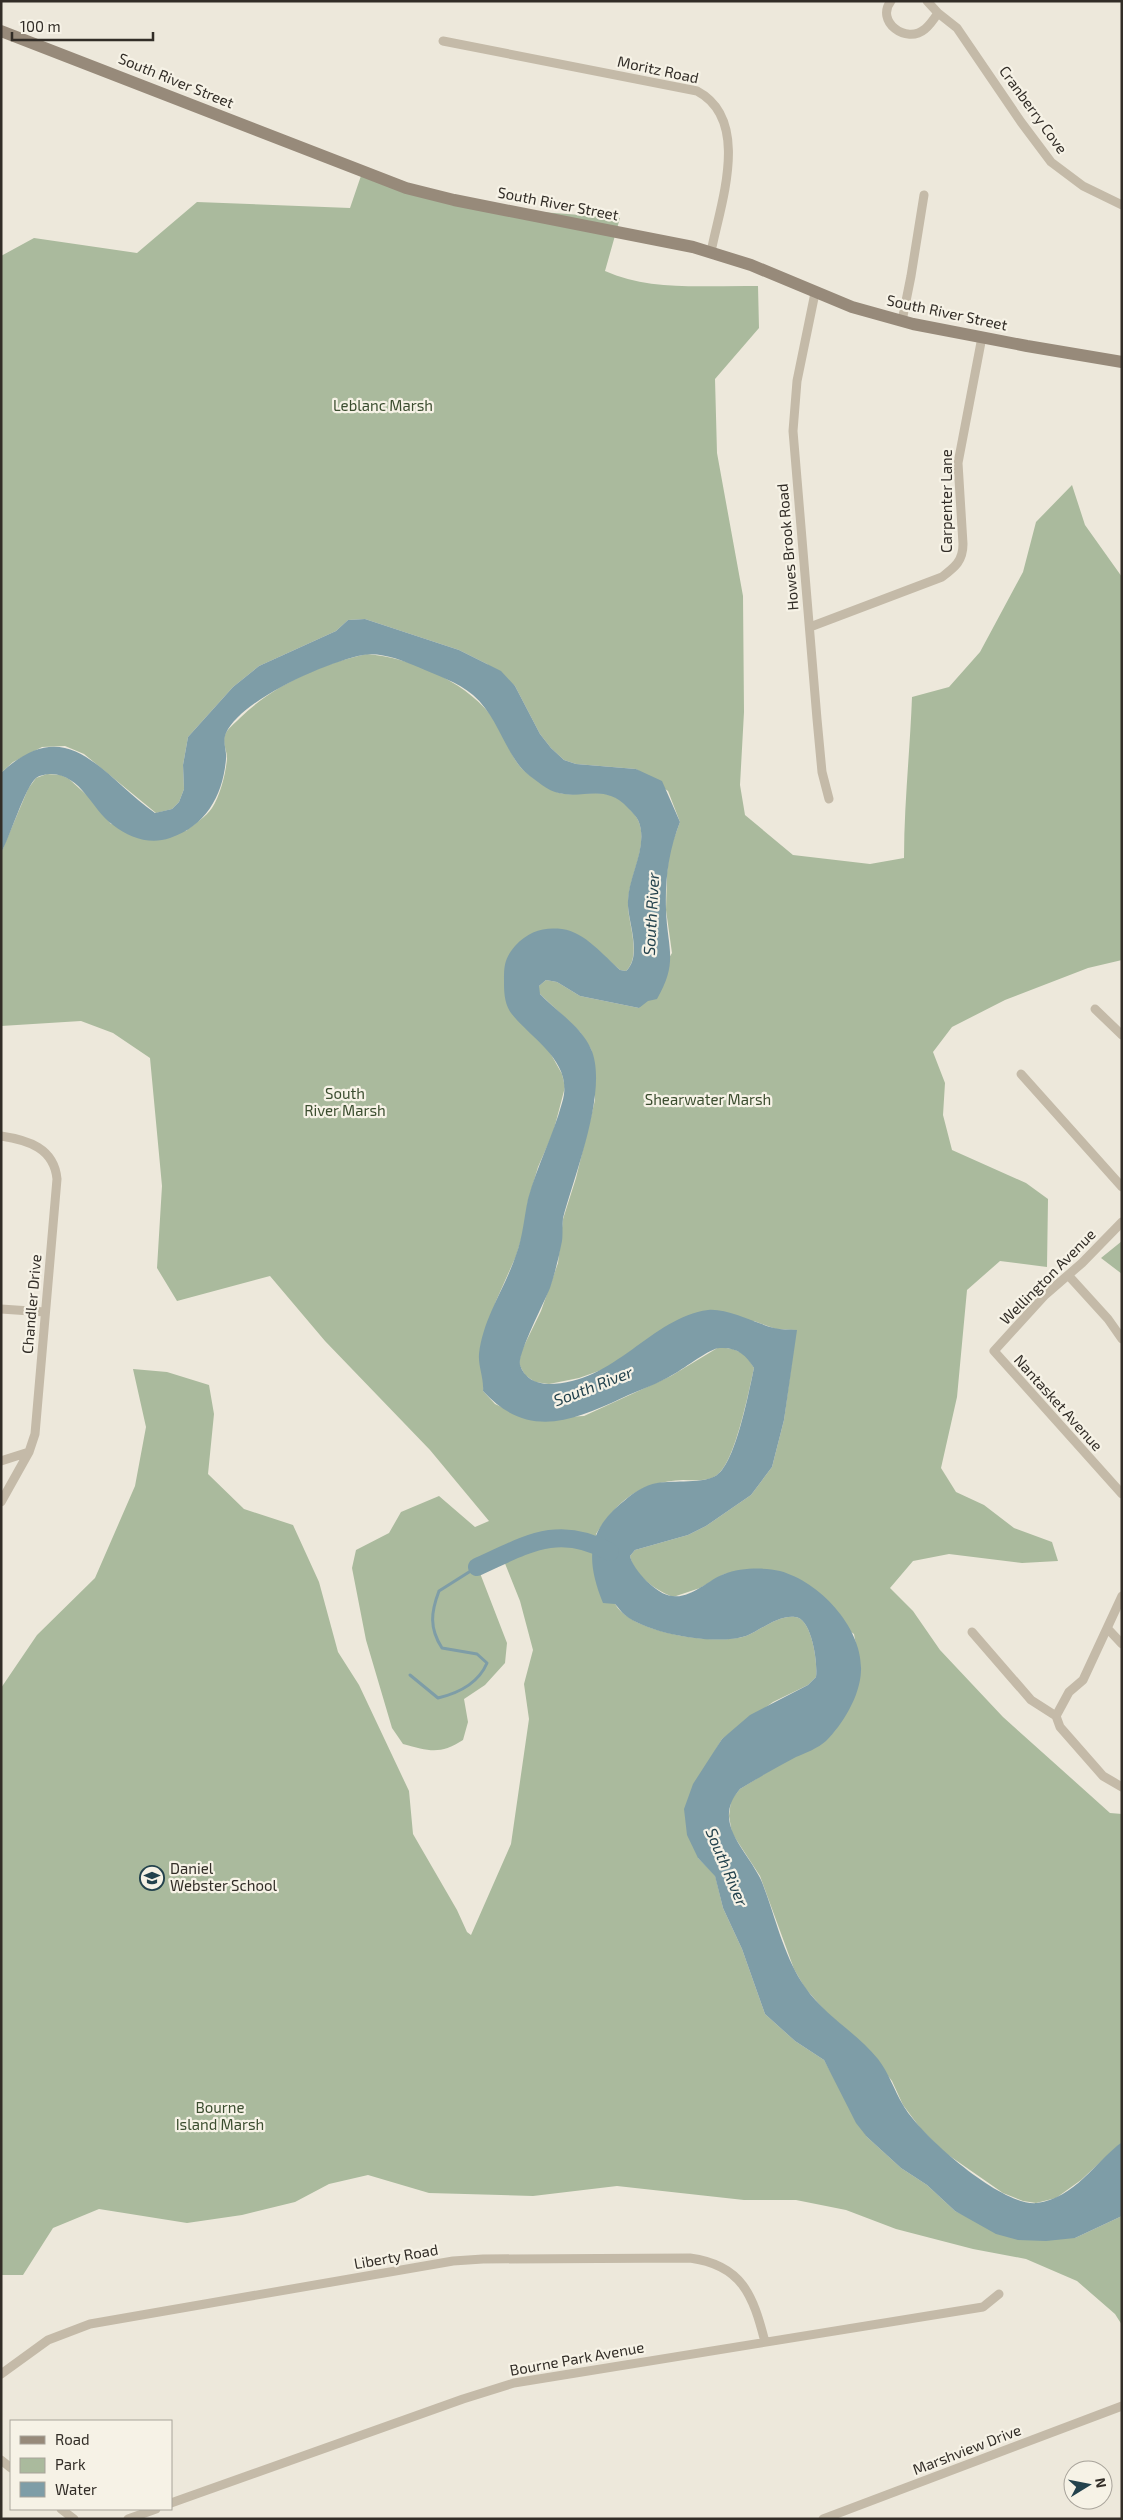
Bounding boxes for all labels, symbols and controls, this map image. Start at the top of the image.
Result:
scale bar [12,10,154,42]
text: 100 m [20,17,61,35]
street label: South River Street [116,49,237,112]
street label: Moritz Road [616,52,701,86]
street label: Cranberry Cove [996,62,1072,157]
street label: South River Street [496,182,621,224]
street label: South River Street [885,290,1009,334]
park label: Leblanc Marsh [333,396,433,414]
street label: Carpenter Lane [937,449,955,553]
street label: Howes Brook Road [772,483,802,611]
water label: South River [639,871,662,956]
park label: South River Marsh [304,1084,386,1119]
park label: Shearwater Marsh [645,1090,771,1108]
street label: Wellington Avenue [996,1225,1099,1328]
street label: Chandler Drive [18,1253,44,1354]
street label: Nantasket Avenue [1011,1350,1107,1454]
water label: South River [551,1362,636,1409]
water label: South River [702,1825,753,1909]
place label: Daniel Webster School [170,1859,277,1894]
school or university icon: Daniel Webster School [139,1865,165,1891]
park label: Bourne Island Marsh [176,2098,264,2133]
street label: Liberty Road [352,2240,439,2272]
street label: Bourne Park Avenue [508,2337,645,2379]
legend [10,2420,172,2510]
street label: Marshview Drive [910,2420,1023,2478]
text: Road [55,2430,90,2448]
text: Park [55,2455,86,2473]
north arrow [1063,2460,1113,2510]
text: N [1092,2476,1111,2489]
text: Water [55,2480,97,2498]

